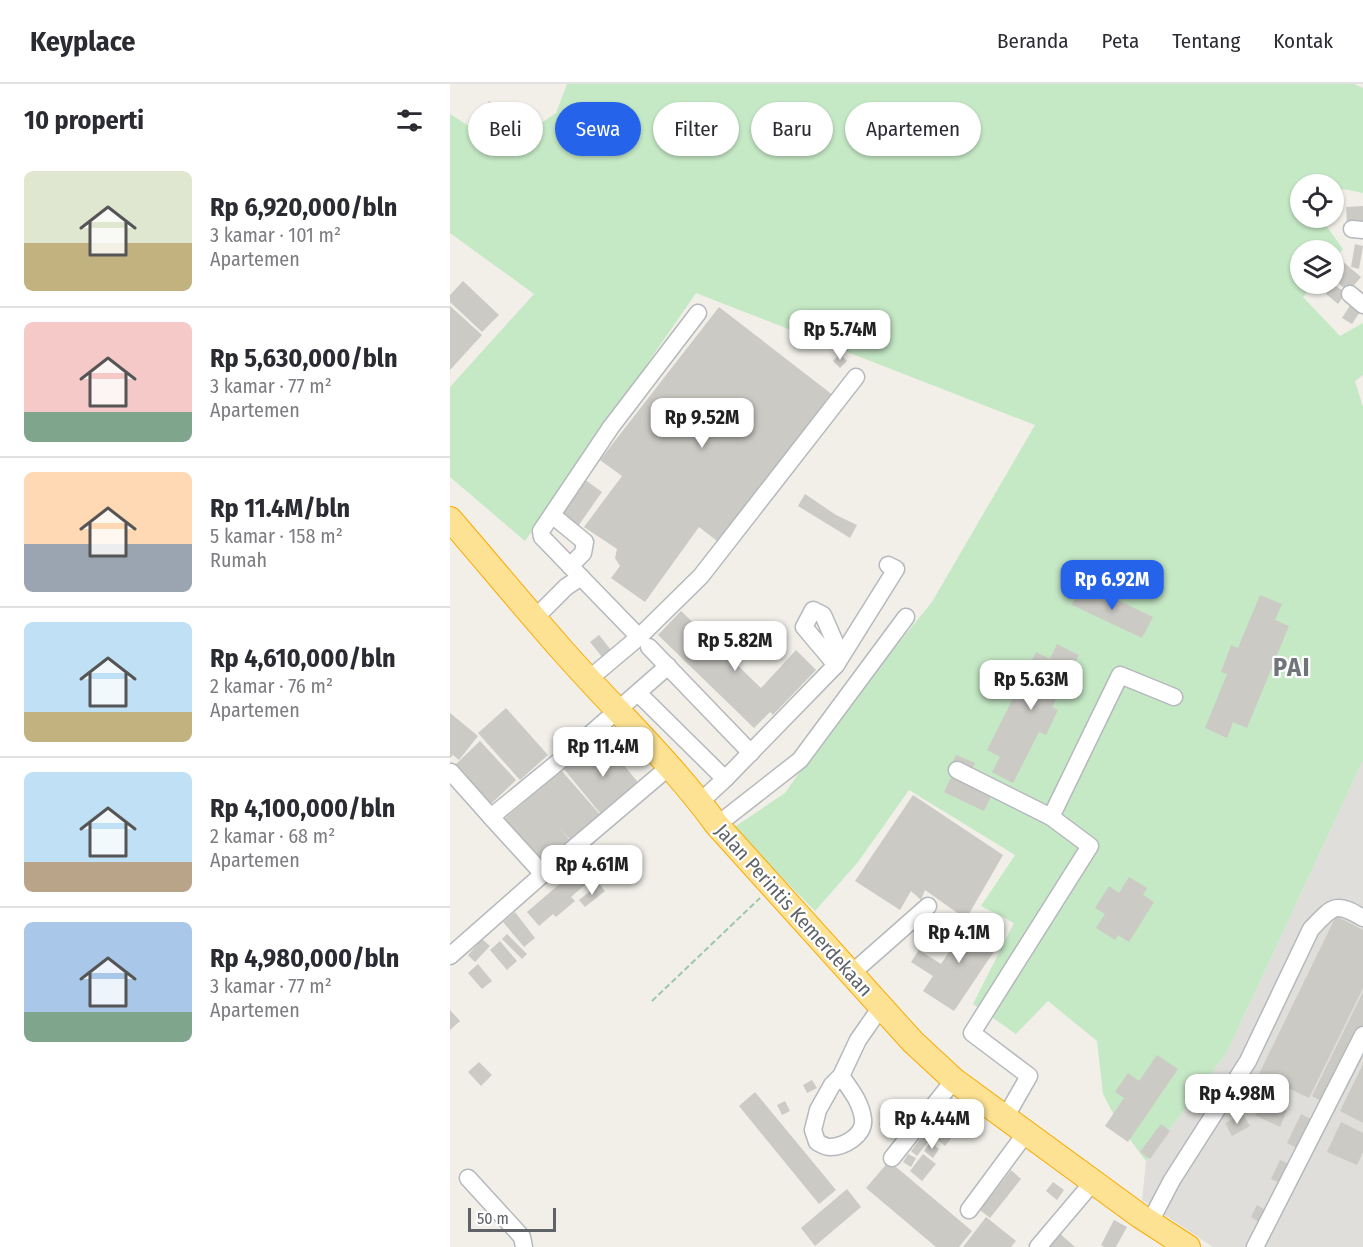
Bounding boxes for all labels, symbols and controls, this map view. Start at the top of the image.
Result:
text: Keyplace [30,25,136,58]
text: Beranda [997,28,1069,54]
text: Peta [1102,28,1139,54]
text: Tentang [1172,28,1240,54]
text: Kontak [1273,28,1333,54]
chip: Beli [468,102,543,156]
chip: Sewa [555,102,641,156]
chip: Filter [653,102,739,156]
chip: Baru [751,102,833,156]
chip: Apartemen [845,102,981,156]
icon: filters [393,104,426,137]
text: 10 properti [24,105,144,136]
map controls [1290,174,1344,294]
button: locate [1290,174,1344,228]
text: Rp 6,920,000/bln [210,192,397,223]
icon: home [72,195,144,267]
text: 3 kamar · 101 m² [210,223,341,247]
button: layers [1290,240,1344,294]
text: Apartemen [210,247,300,271]
pin: Rp 5.74M [778,310,902,361]
text: Rp 5.74M [803,317,877,341]
text: Rp 5,630,000/bln [210,343,398,374]
icon: home [72,346,144,418]
text: 3 kamar · 77 m² [210,374,332,398]
text: Apartemen [210,398,300,422]
pin: Rp 9.52M [640,398,764,449]
text: Rp 9.52M [665,405,739,429]
text: Rp 11.4M/bln [210,493,350,524]
icon: home [72,496,144,568]
text: 5 kamar · 158 m² [210,524,343,548]
text: Rumah [210,548,267,572]
pin: Rp 6.92M [1050,560,1174,611]
text: Rp 6.92M [1075,567,1149,591]
pin: Rp 5.82M [673,621,797,672]
text: Rp 5.82M [698,628,772,652]
text: Rp 4,610,000/bln [210,643,396,674]
icon: home [72,646,144,718]
district label: PAI [1273,652,1311,683]
pin: Rp 5.63M [969,660,1093,711]
text: Rp 5.63M [994,667,1068,691]
text: 2 kamar · 76 m² [210,674,333,698]
text: Apartemen [210,698,300,722]
pin: Rp 11.4M [541,727,665,778]
text: Rp 11.4M [567,734,639,758]
text: Rp 4,100,000/bln [210,793,395,824]
icon: home [72,796,144,868]
street label: Jalan Perintis Kemerdekaan [710,819,878,1001]
text: 2 kamar · 68 m² [210,824,335,848]
pin: Rp 4.61M [530,845,654,896]
text: Apartemen [210,848,300,872]
text: Rp 4.61M [555,852,629,876]
pin: Rp 4.1M [904,913,1014,964]
text: Rp 4.1M [928,920,990,944]
text: Rp 4,980,000/bln [210,943,399,974]
icon: home [72,946,144,1018]
text: 3 kamar · 77 m² [210,974,332,998]
text: Apartemen [210,998,300,1022]
pin: Rp 4.98M [1175,1074,1299,1125]
text: Rp 4.98M [1199,1081,1275,1105]
pin: Rp 4.44M [870,1099,994,1150]
text: Rp 4.44M [894,1106,970,1130]
scale bar [468,1205,556,1232]
text: 50 m [477,1209,509,1228]

